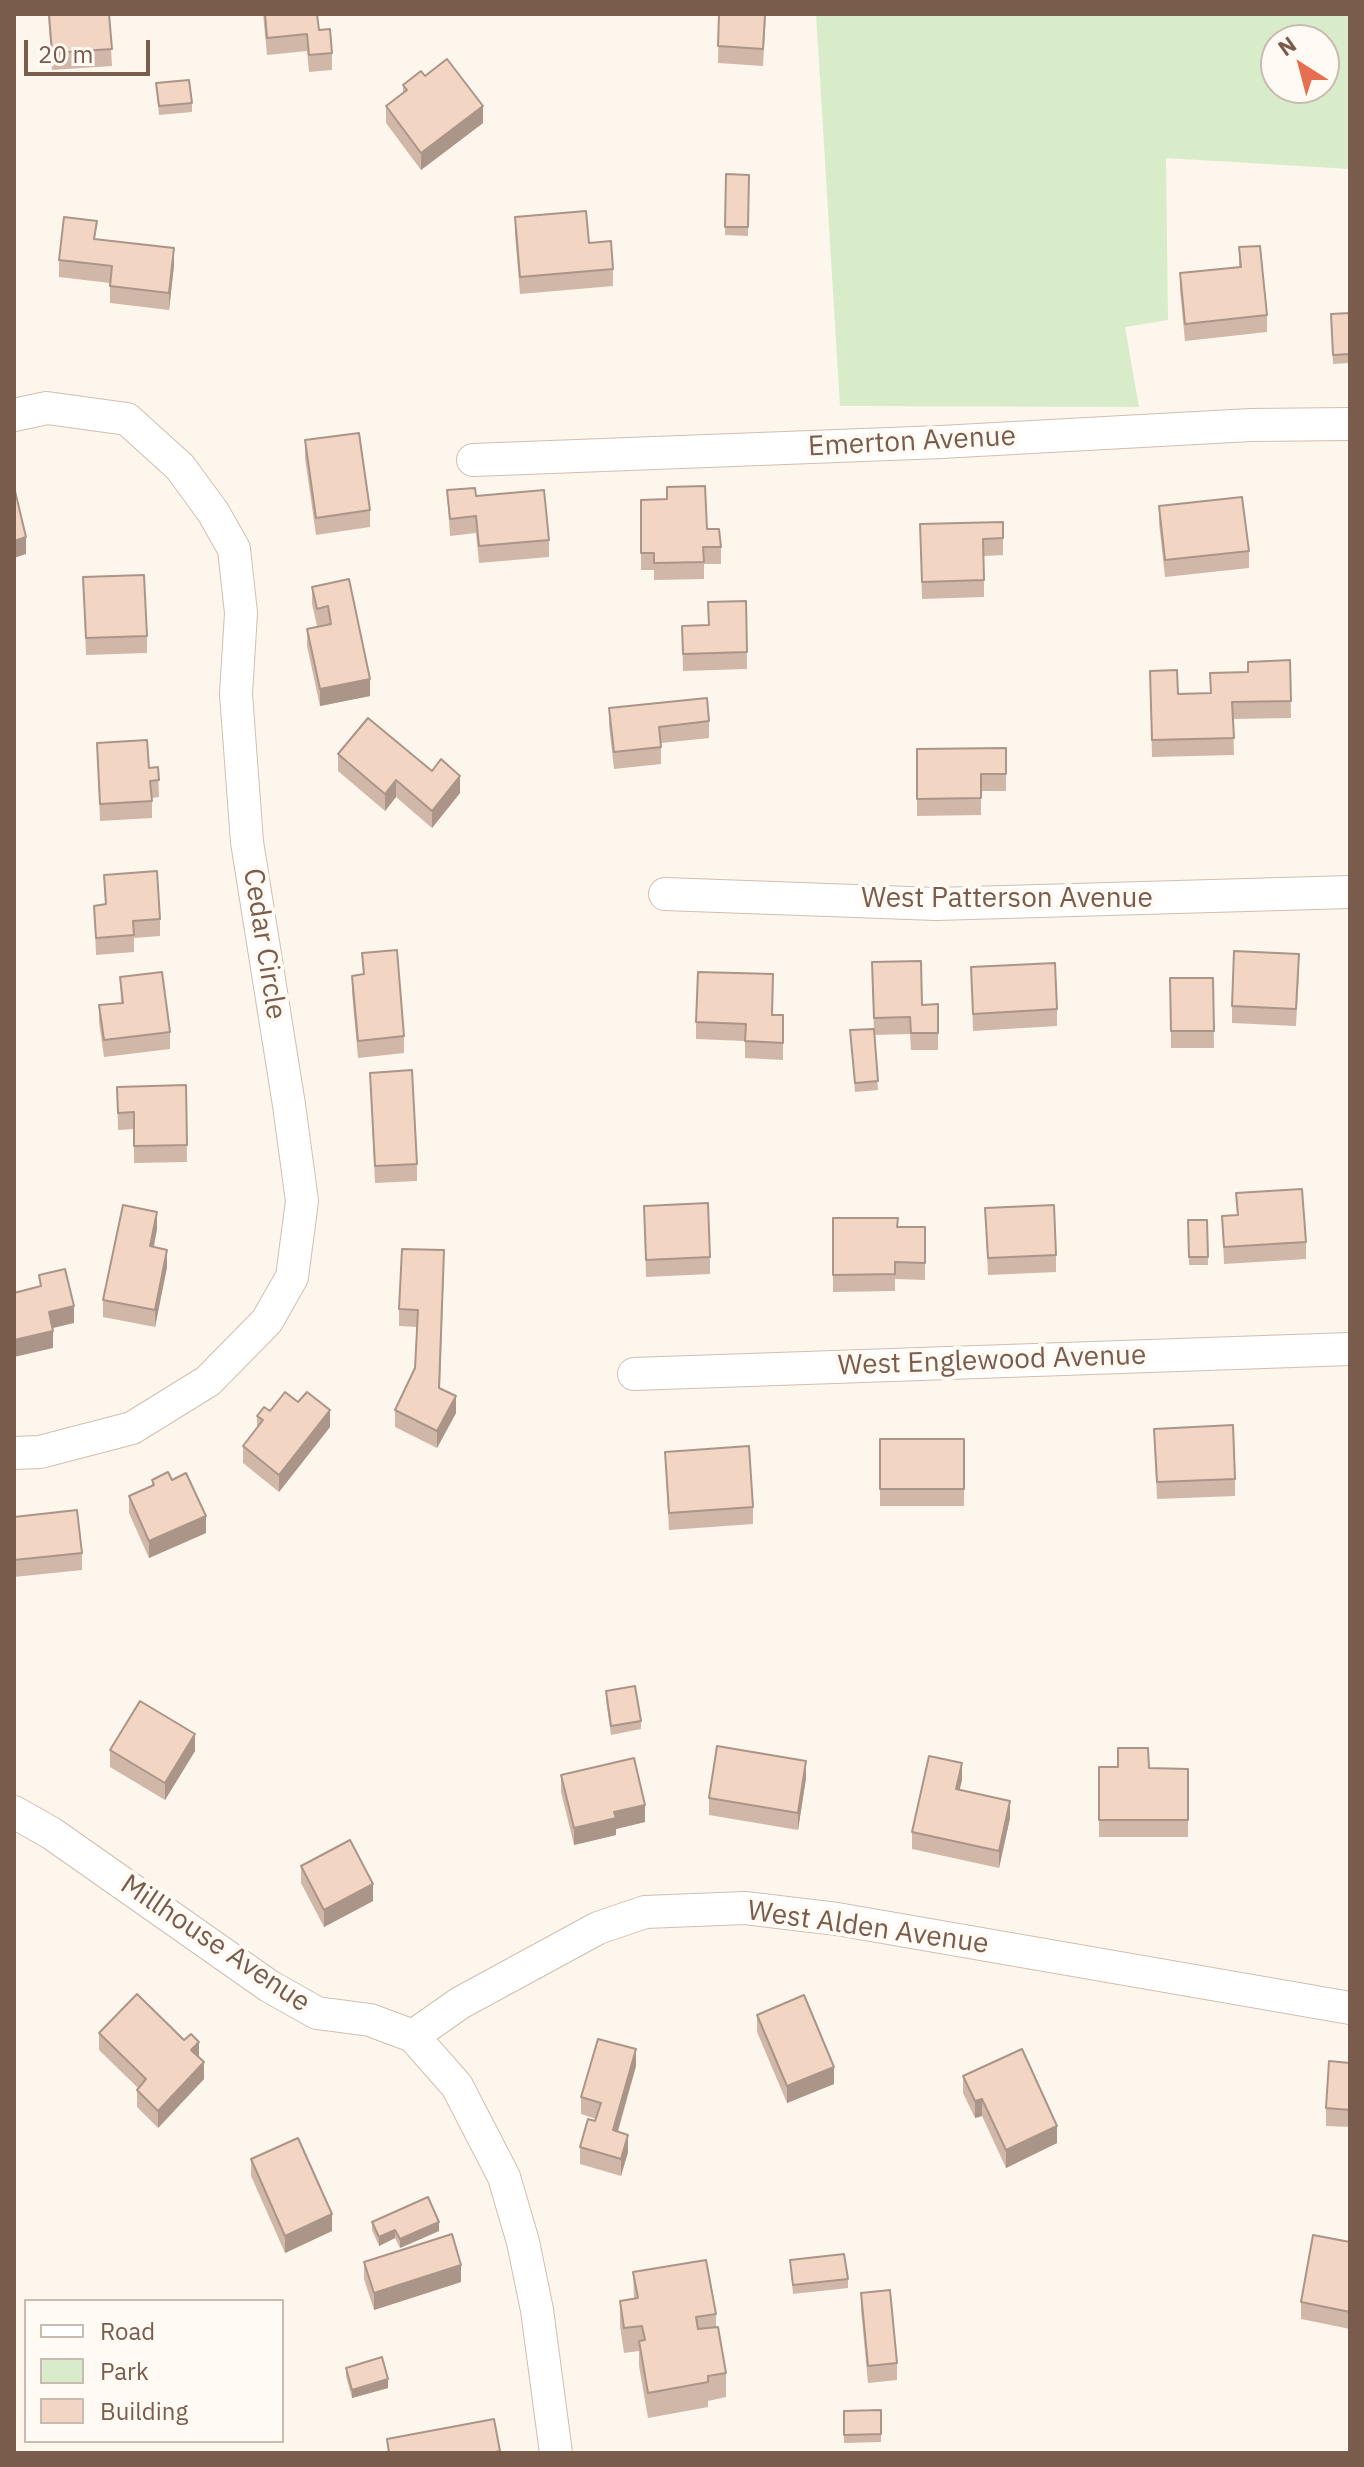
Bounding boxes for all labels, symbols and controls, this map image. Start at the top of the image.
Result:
scale bar [28,24,154,74]
north arrow [1260,24,1340,104]
text: N [1272,29,1302,62]
text: 20 m [38,38,93,70]
street label: Emerton Avenue [807,420,1017,464]
street label: Cedar Circle [235,866,293,1022]
street label: West Patterson Avenue [861,882,1153,916]
street label: West Englewood Avenue [837,1339,1147,1383]
street label: Millhouse Avenue [114,1868,316,2020]
street label: West Alden Avenue [745,1894,991,1962]
legend [24,2299,284,2443]
text: Road [100,2315,155,2347]
text: Park [100,2355,149,2387]
text: Building [100,2395,188,2427]

